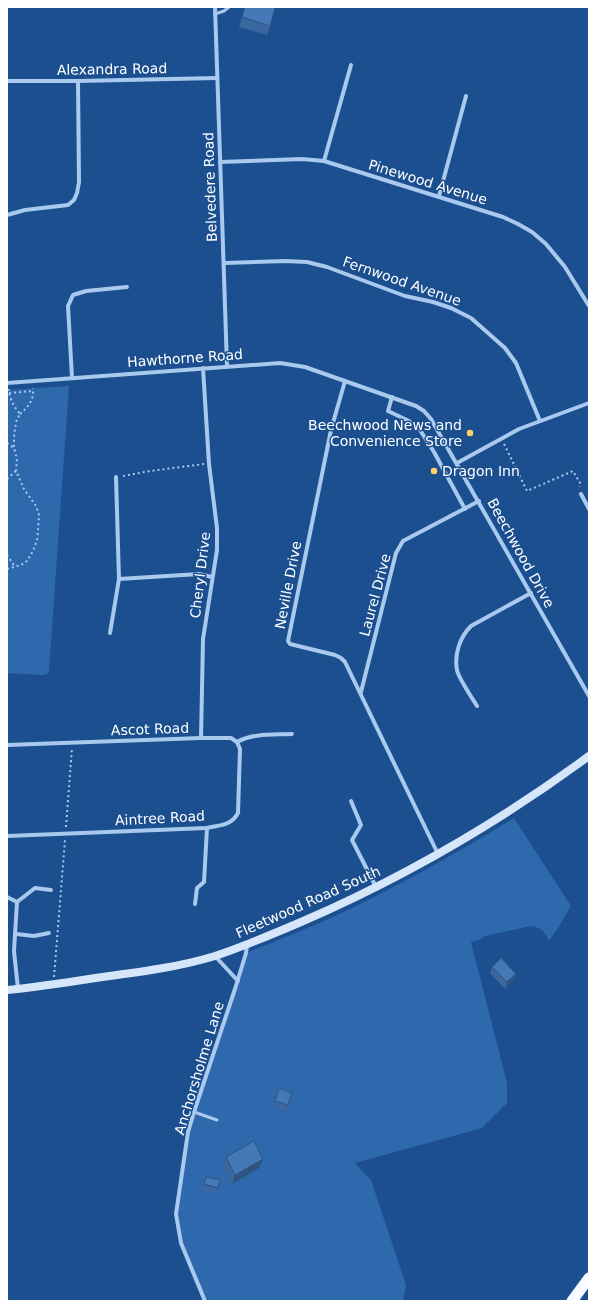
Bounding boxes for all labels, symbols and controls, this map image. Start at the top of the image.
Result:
street label: Alexandra Road [57,60,167,78]
street label: Belvedere Road [200,132,220,242]
street label: Pinewood Avenue [367,156,489,208]
street label: Fernwood Avenue [341,253,463,309]
street label: Hawthorne Road [127,346,243,370]
place label: Beechwood News and Convenience Store [308,417,462,449]
marker: Beechwood News and Convenience Store [465,428,475,438]
place label: Dragon Inn [442,463,520,479]
marker: Dragon Inn [429,466,439,476]
street label: Beechwood Drive [484,495,558,611]
street label: Cheryl Drive [187,531,213,619]
street label: Neville Drive [272,540,304,630]
street label: Laurel Drive [356,552,394,638]
street label: Ascot Road [111,720,189,738]
street label: Aintree Road [115,808,205,828]
street label: Fleetwood Road South [233,863,383,941]
street label: Anchorsholme Lane [171,999,227,1137]

